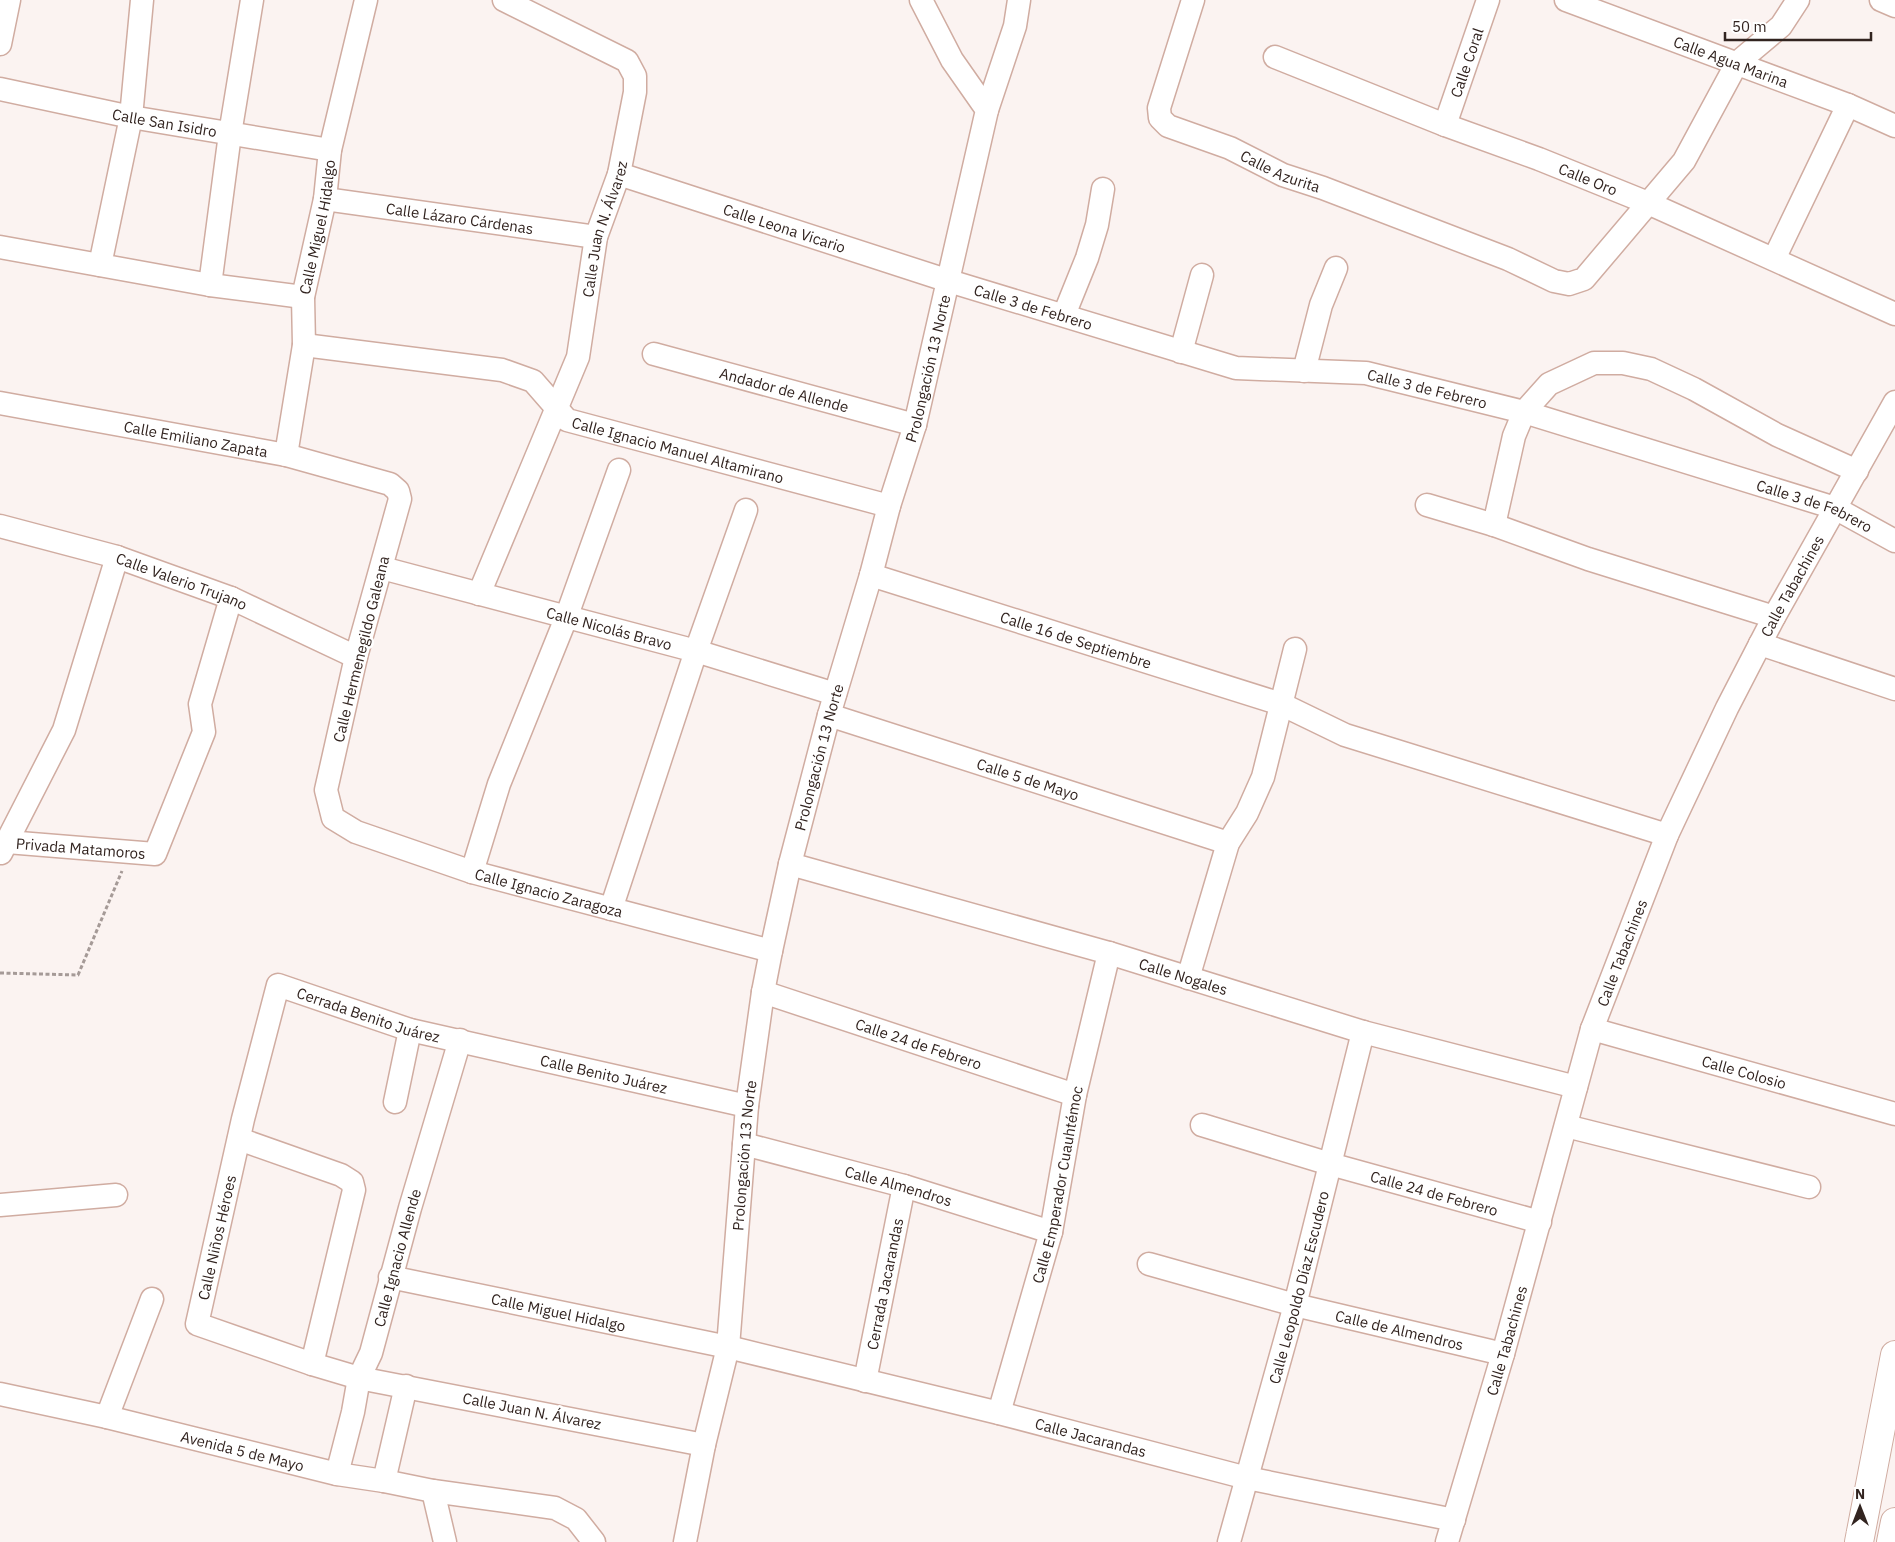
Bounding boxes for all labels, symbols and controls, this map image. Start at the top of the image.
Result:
scale bar [1725,10,1871,42]
text: 50 m [1732,17,1767,36]
street label: Calle Coral [1446,25,1487,100]
street label: Calle Agua Marina [1671,31,1791,91]
street label: Calle San Isidro [111,104,218,141]
street label: Calle Azurita [1237,145,1323,196]
street label: Calle Oro [1556,158,1620,199]
street label: Calle Miguel Hidalgo [294,159,338,296]
street label: Calle Juan N. Álvarez [578,159,631,299]
street label: Calle Lázaro Cárdenas [385,198,535,238]
street label: Calle Leona Vicario [721,199,848,256]
street label: Calle 3 de Febrero [972,280,1095,333]
street label: Prolongación 13 Norte [901,293,954,445]
street label: Andador de Allende [718,363,851,416]
street label: Calle 3 de Febrero [1365,364,1489,412]
street label: Calle Ignacio Manuel Altamirano [570,412,786,487]
street label: Calle Emiliano Zapata [122,416,269,461]
street label: Calle 3 de Febrero [1754,475,1876,536]
street label: Calle Tabachines [1756,532,1828,640]
street label: Calle Valerio Trujano [114,548,250,614]
street label: Calle Hermenegildo Galeana [329,554,393,744]
street label: Calle Nicolás Bravo [544,602,674,654]
street label: Calle 16 de Septiembre [998,607,1154,672]
street label: Prolongación 13 Norte [790,681,847,833]
street label: Calle 5 de Mayo [975,754,1082,804]
street label: Privada Matamoros [15,833,146,863]
street label: Calle Ignacio Zaragoza [473,864,625,921]
street label: Calle Tabachines [1592,896,1651,1009]
street label: Calle Nogales [1137,953,1230,999]
street label: Cerrada Benito Juárez [294,983,442,1046]
street label: Calle 24 de Febrero [853,1014,984,1073]
street label: Calle Benito Juárez [539,1050,669,1097]
street label: Calle Colosio [1700,1051,1789,1093]
street label: Prolongación 13 Norte [728,1079,760,1231]
street label: Calle Emperador Cuauhtémoc [1027,1083,1086,1285]
street label: Calle Almendros [843,1161,954,1210]
street label: Calle 24 de Febrero [1368,1166,1500,1220]
street label: Calle Niños Héroes [193,1173,240,1302]
street label: Calle Ignacio Allende [369,1186,425,1329]
street label: Calle Leopoldo Díaz Escudero [1264,1189,1333,1386]
street label: Cerrada Jacarandas [862,1216,907,1352]
street label: Calle Tabachines [1482,1283,1531,1398]
street label: Calle Miguel Hidalgo [489,1289,627,1335]
street label: Calle de Almendros [1333,1305,1466,1354]
street label: Calle Juan N. Álvarez [461,1388,603,1434]
street label: Calle Jacarandas [1033,1413,1149,1461]
street label: Avenida 5 de Mayo [179,1426,306,1475]
north arrow [1835,1482,1885,1532]
text: N [1855,1485,1865,1503]

